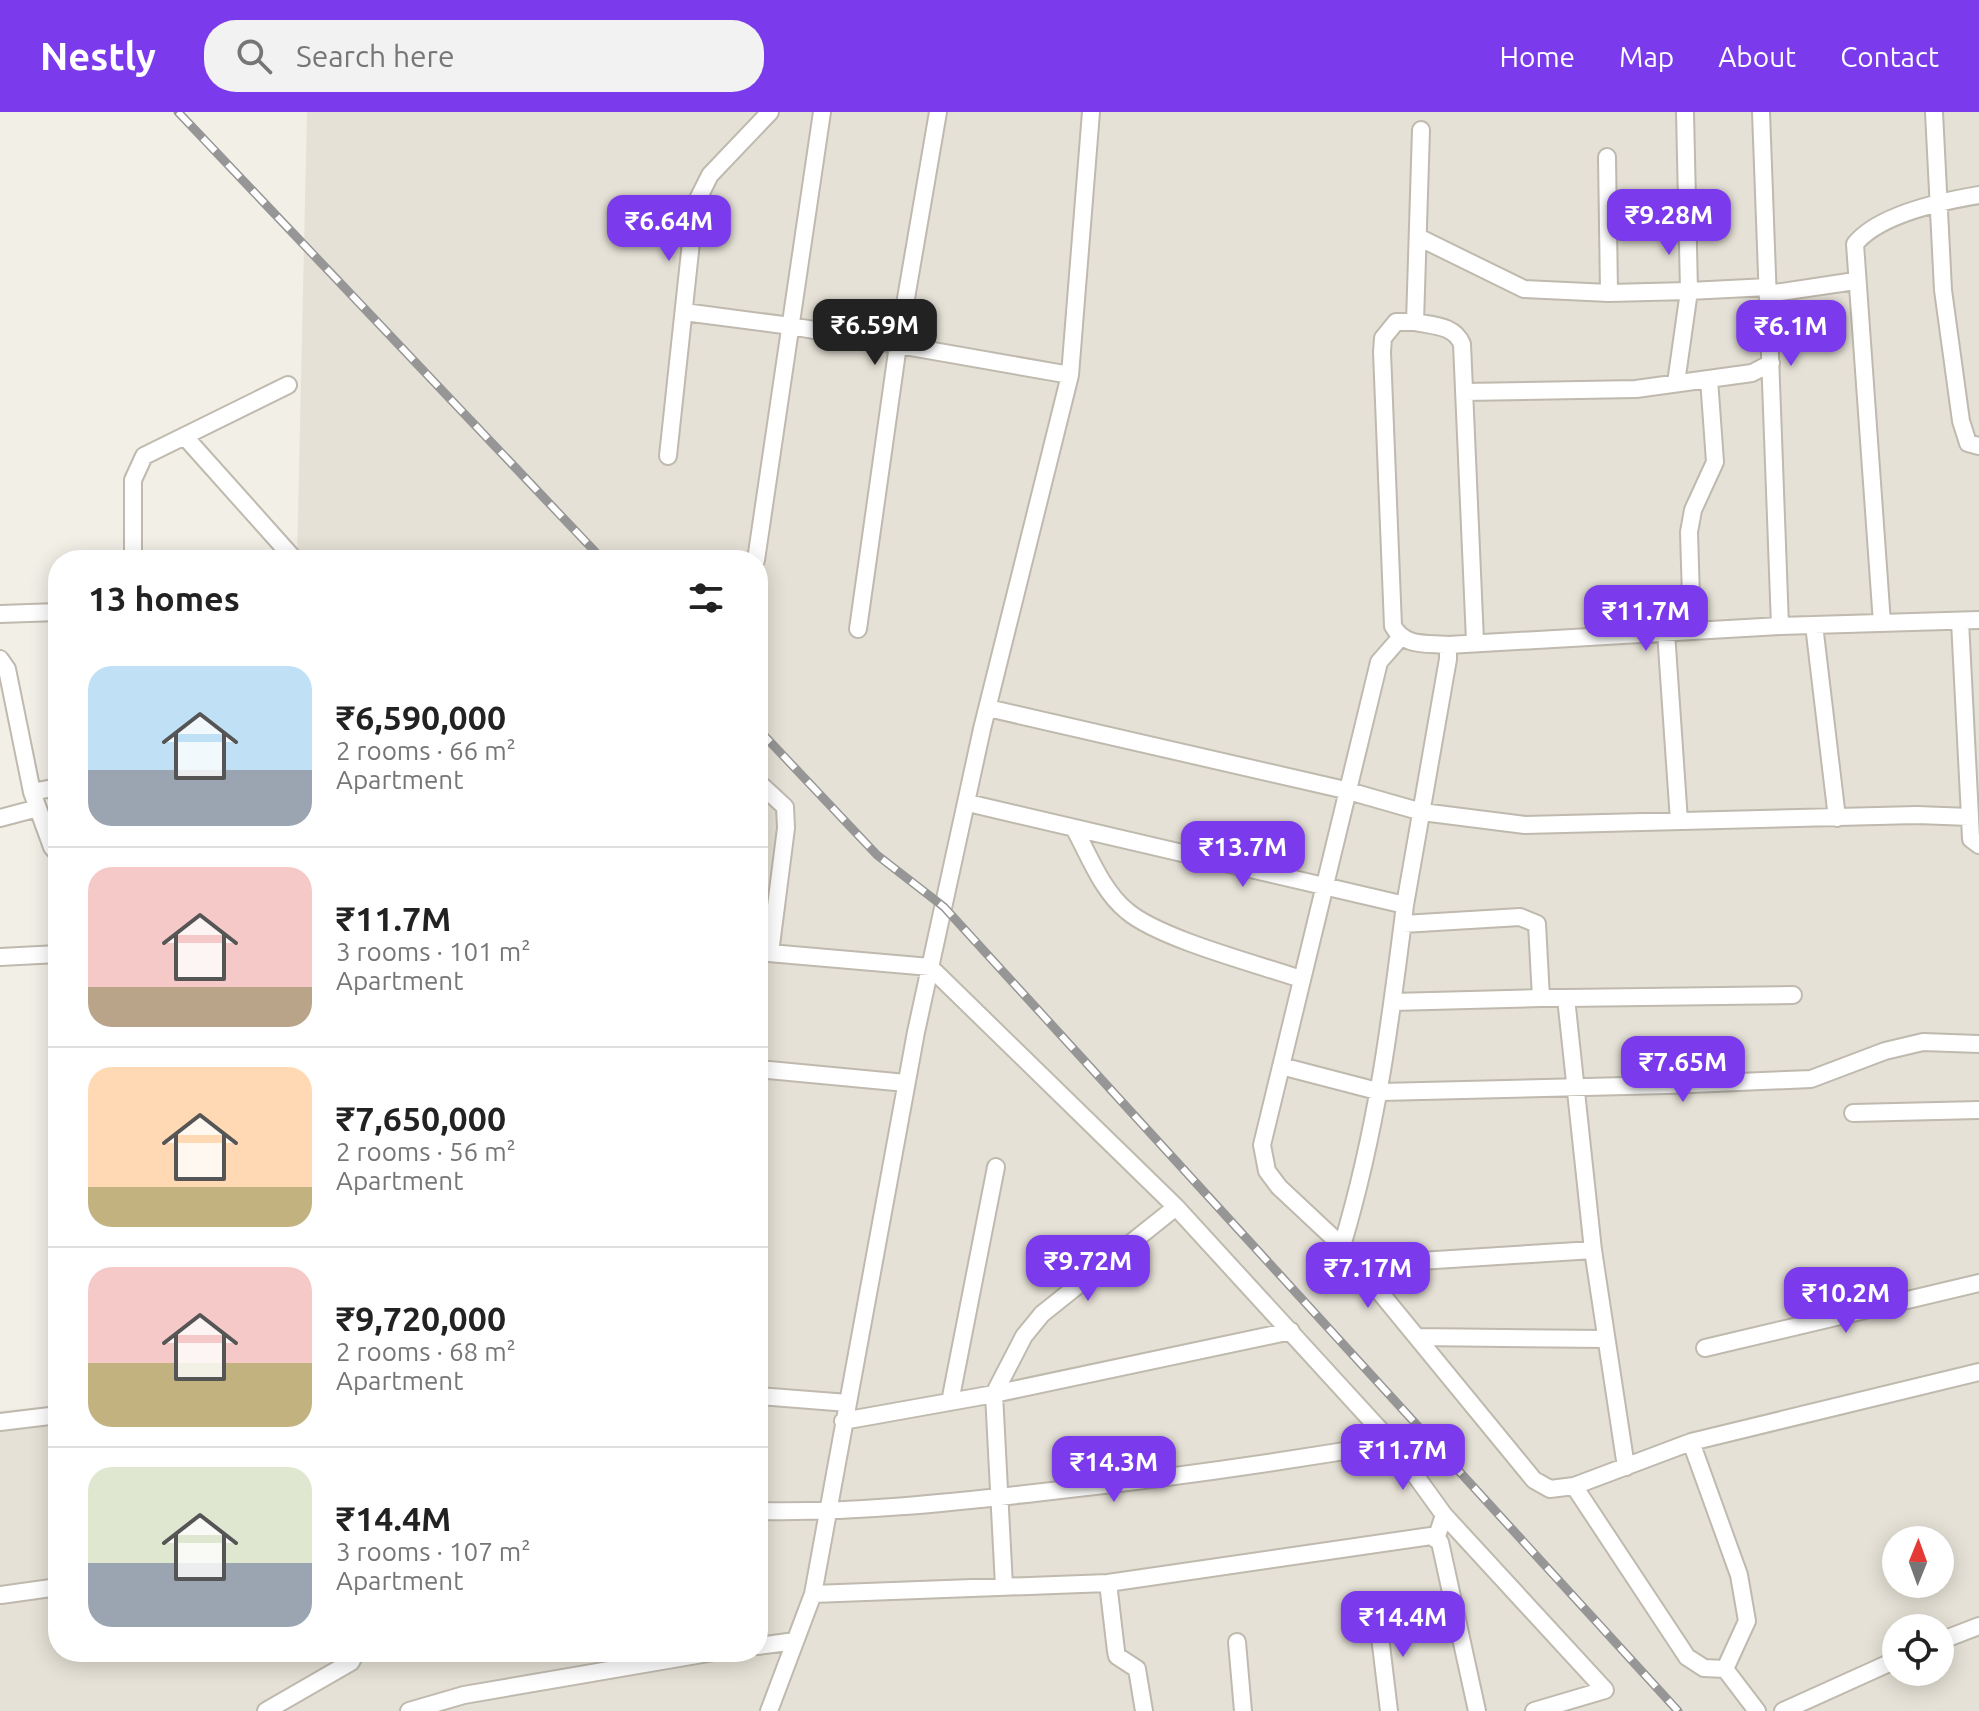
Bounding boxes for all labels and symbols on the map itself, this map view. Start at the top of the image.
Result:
pin: ₹9.28M [1604,189,1734,257]
pin: ₹6.64M [604,195,734,263]
pin: ₹6.59M [810,299,940,367]
pin: ₹6.1M [1735,300,1847,368]
pin: ₹11.7M [1581,585,1711,653]
pin: ₹13.7M [1178,821,1308,889]
pin: ₹7.65M [1618,1036,1748,1104]
pin: ₹9.72M [1023,1235,1153,1303]
pin: ₹7.17M [1303,1242,1433,1310]
pin: ₹10.2M [1781,1267,1911,1335]
pin: ₹11.7M [1338,1424,1468,1492]
pin: ₹14.3M [1049,1436,1179,1504]
north arrow [1882,1526,1954,1598]
pin: ₹14.4M [1338,1591,1468,1659]

